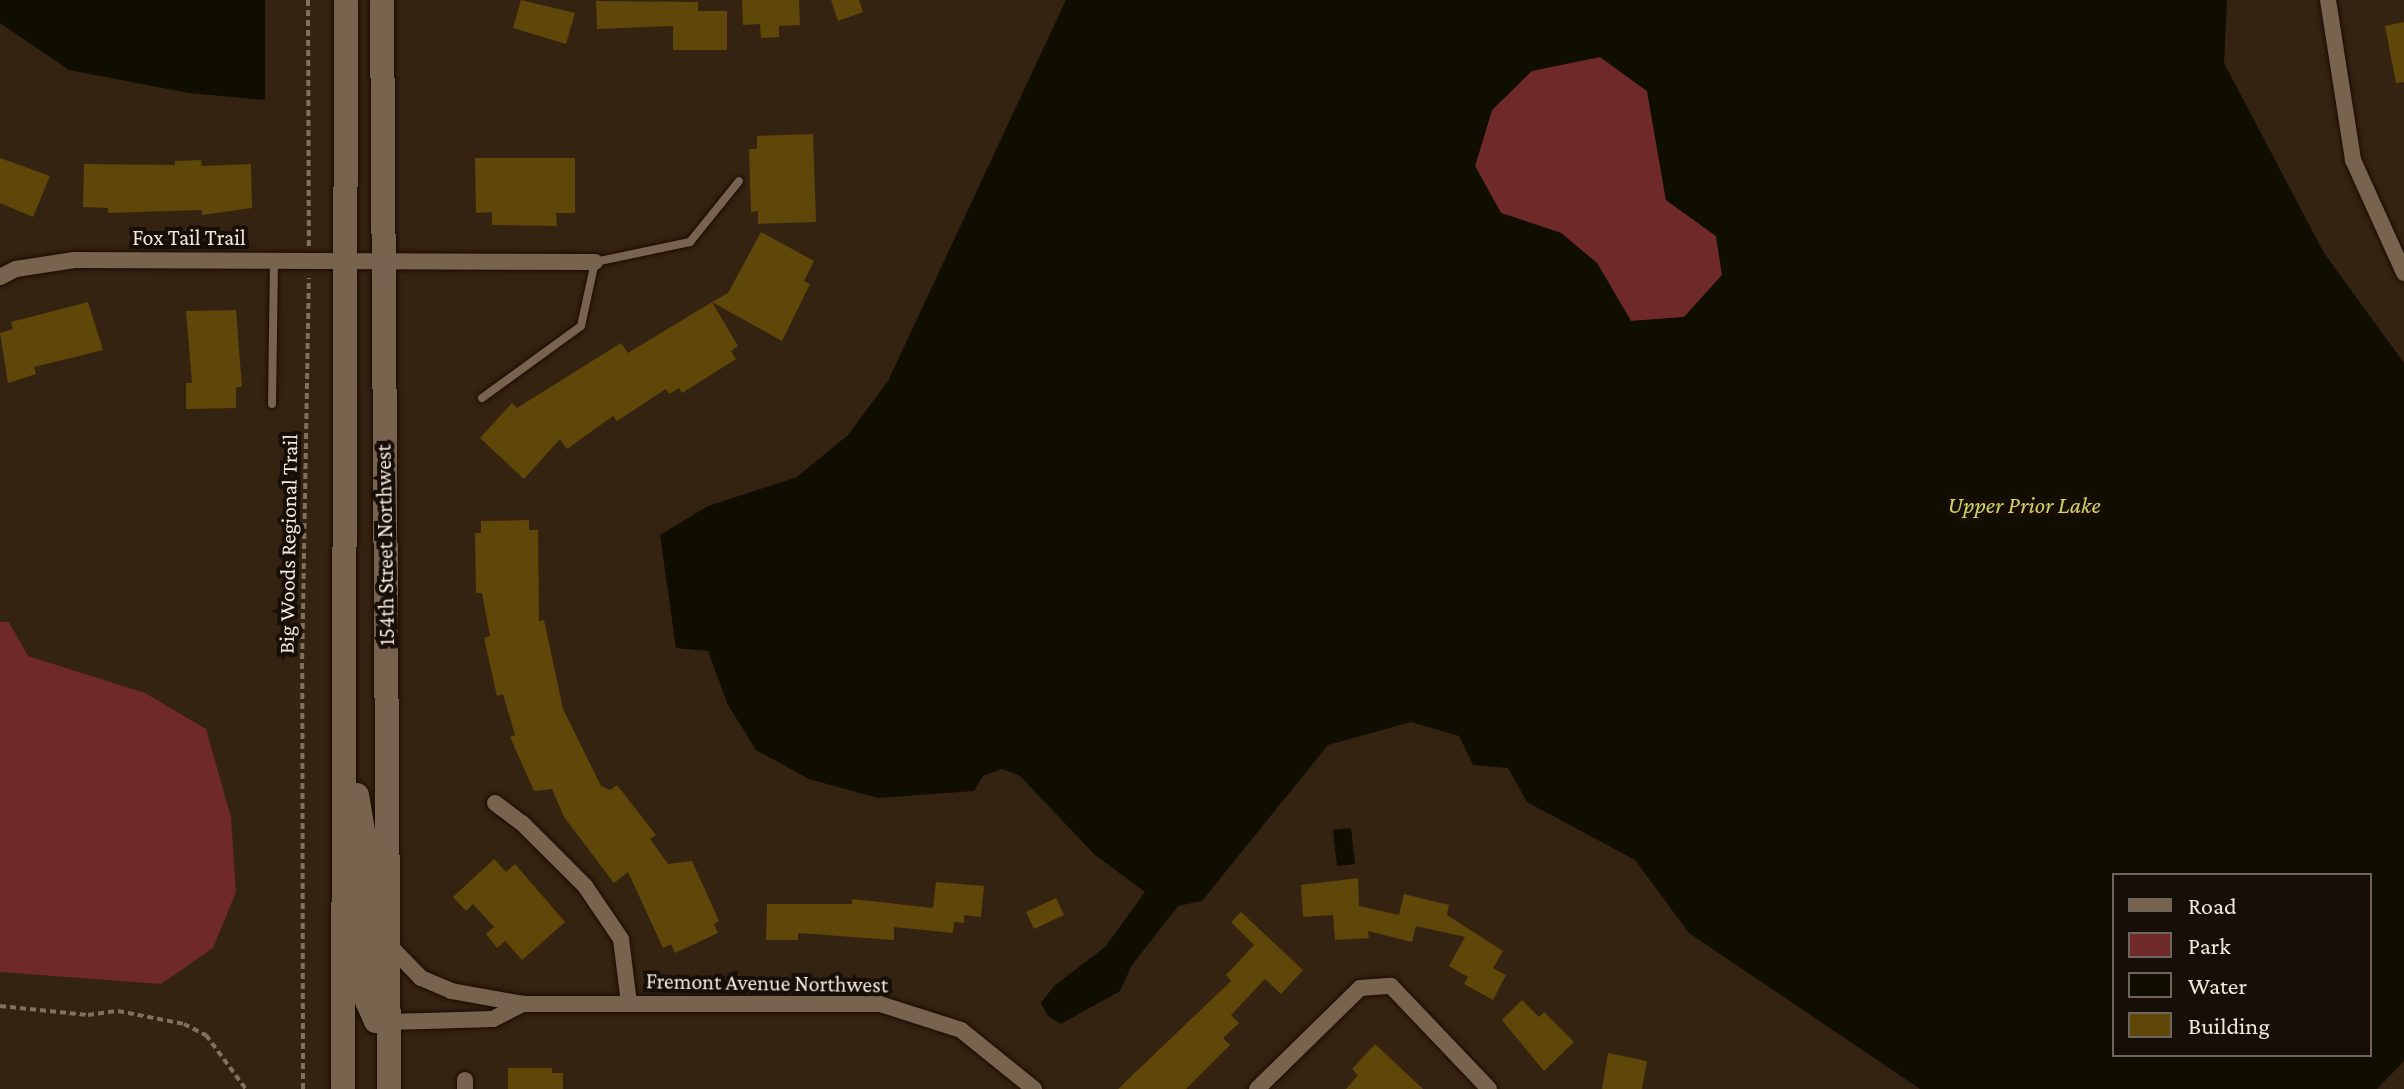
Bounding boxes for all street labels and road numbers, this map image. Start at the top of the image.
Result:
street label: Fox Tail Trail [132,225,246,251]
street label: Big Woods Regional Trail [273,434,303,654]
street label: 154th Street Northwest [370,444,400,646]
street label: Fremont Avenue Northwest [646,968,888,998]

